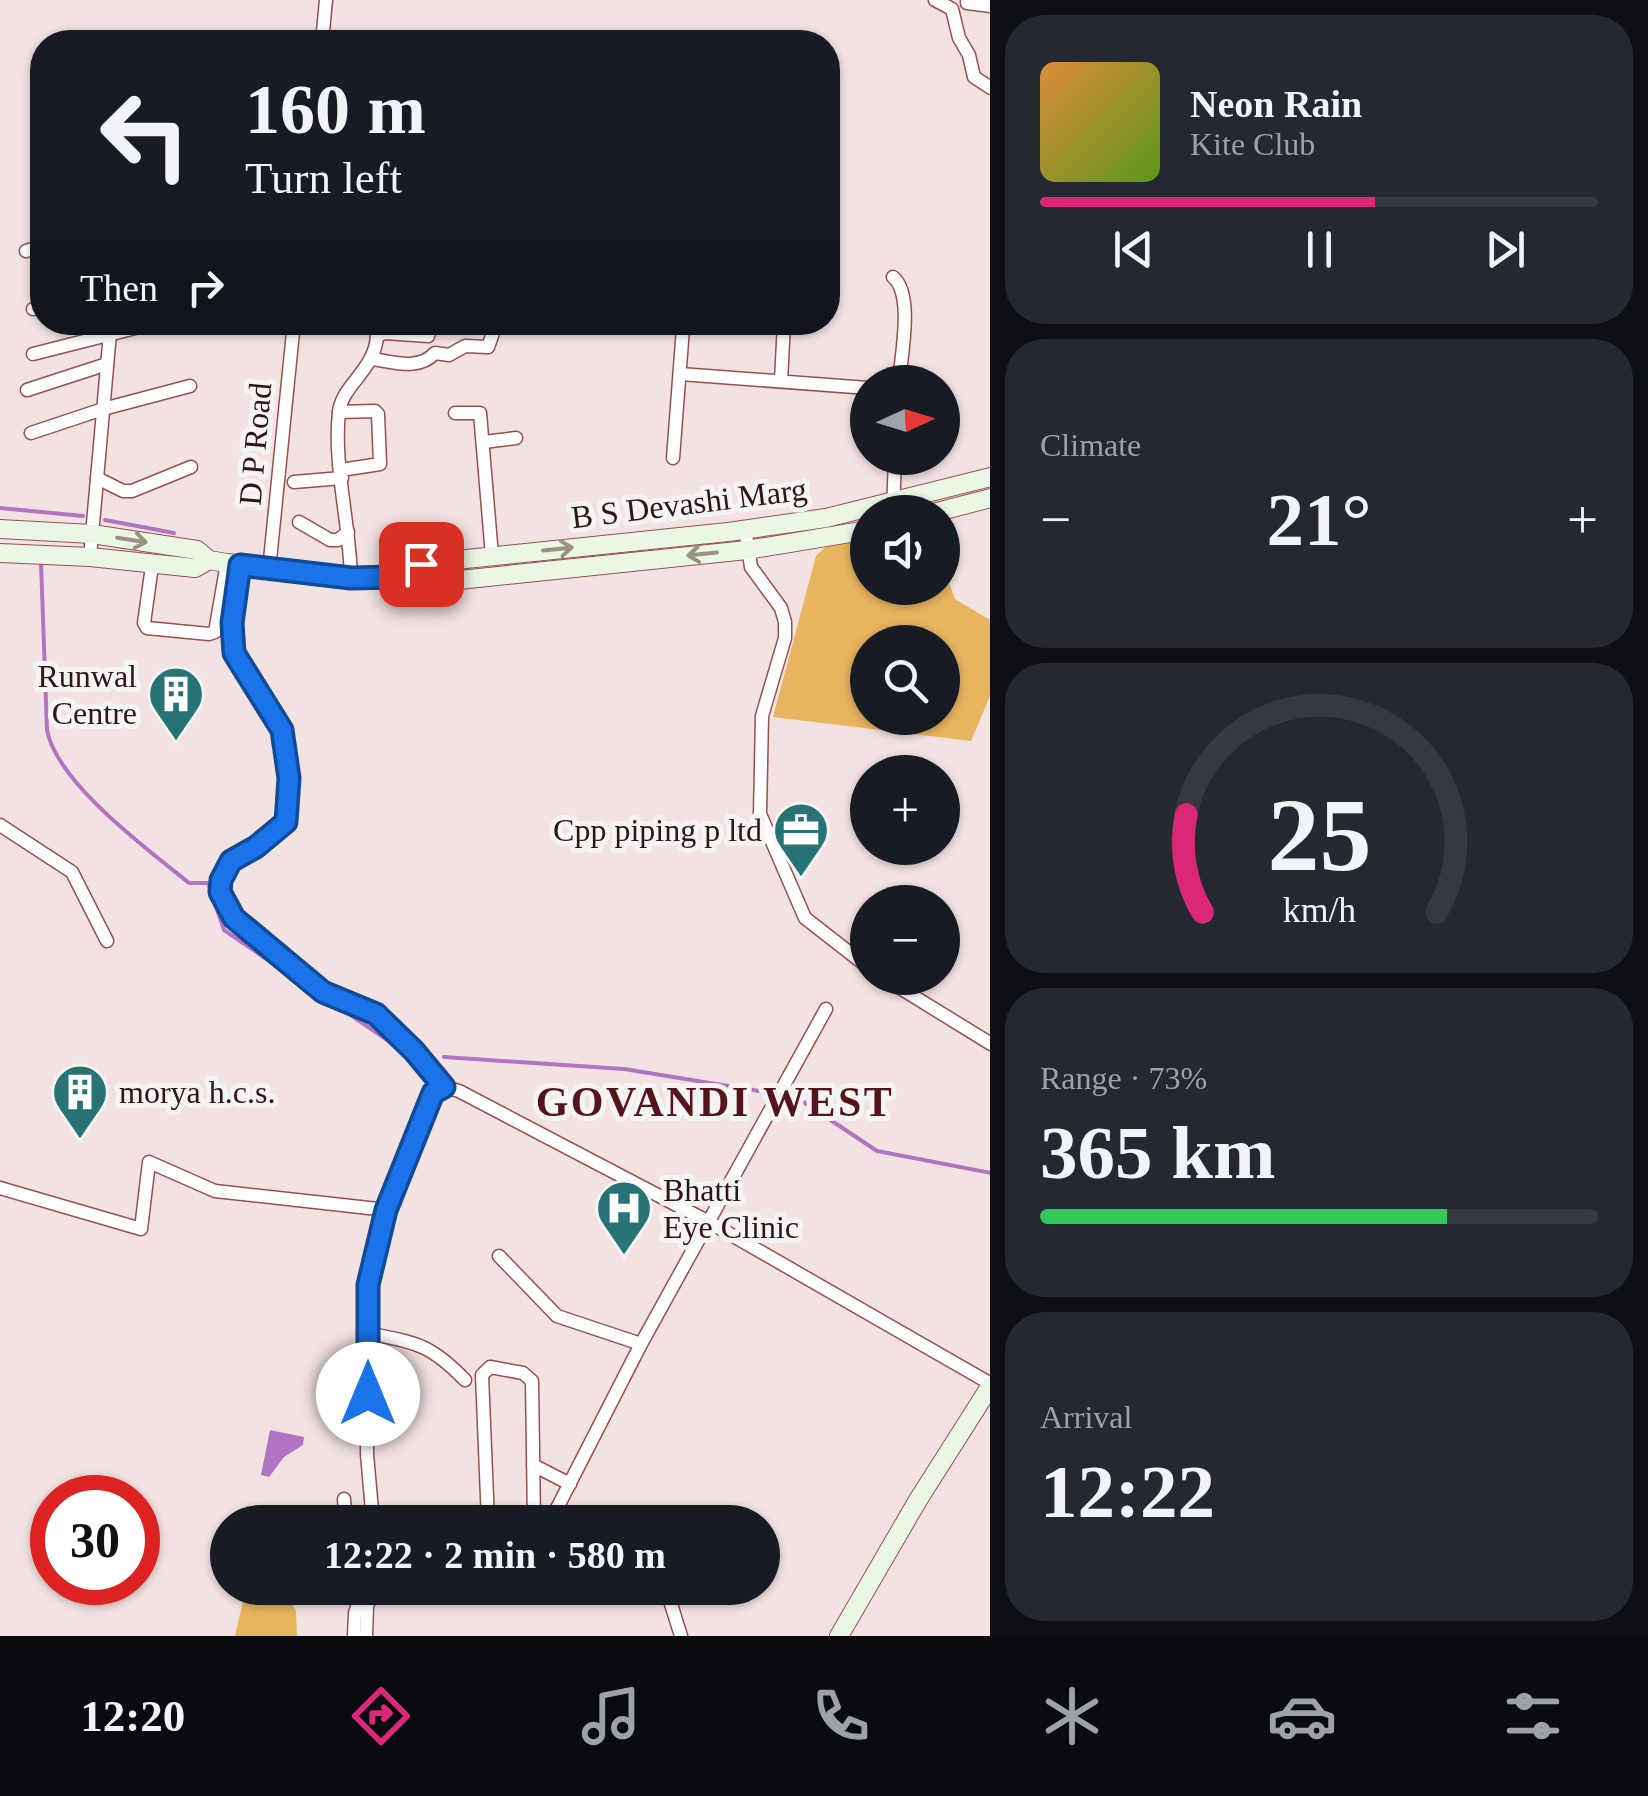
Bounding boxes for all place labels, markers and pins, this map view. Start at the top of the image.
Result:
pin [379,522,464,607]
place label: Runwal Centre [37,658,137,731]
building icon: Runwal Centre [146,664,206,743]
office icon: Cpp piping p ltd [771,800,831,879]
place label: Cpp piping p ltd [553,812,762,848]
building icon: morya h.c.s. [50,1062,110,1141]
place label: morya h.c.s. [119,1074,275,1110]
place label: Bhatti Eye Clinic [663,1172,799,1245]
hospital icon: Bhatti Eye Clinic [594,1178,654,1257]

